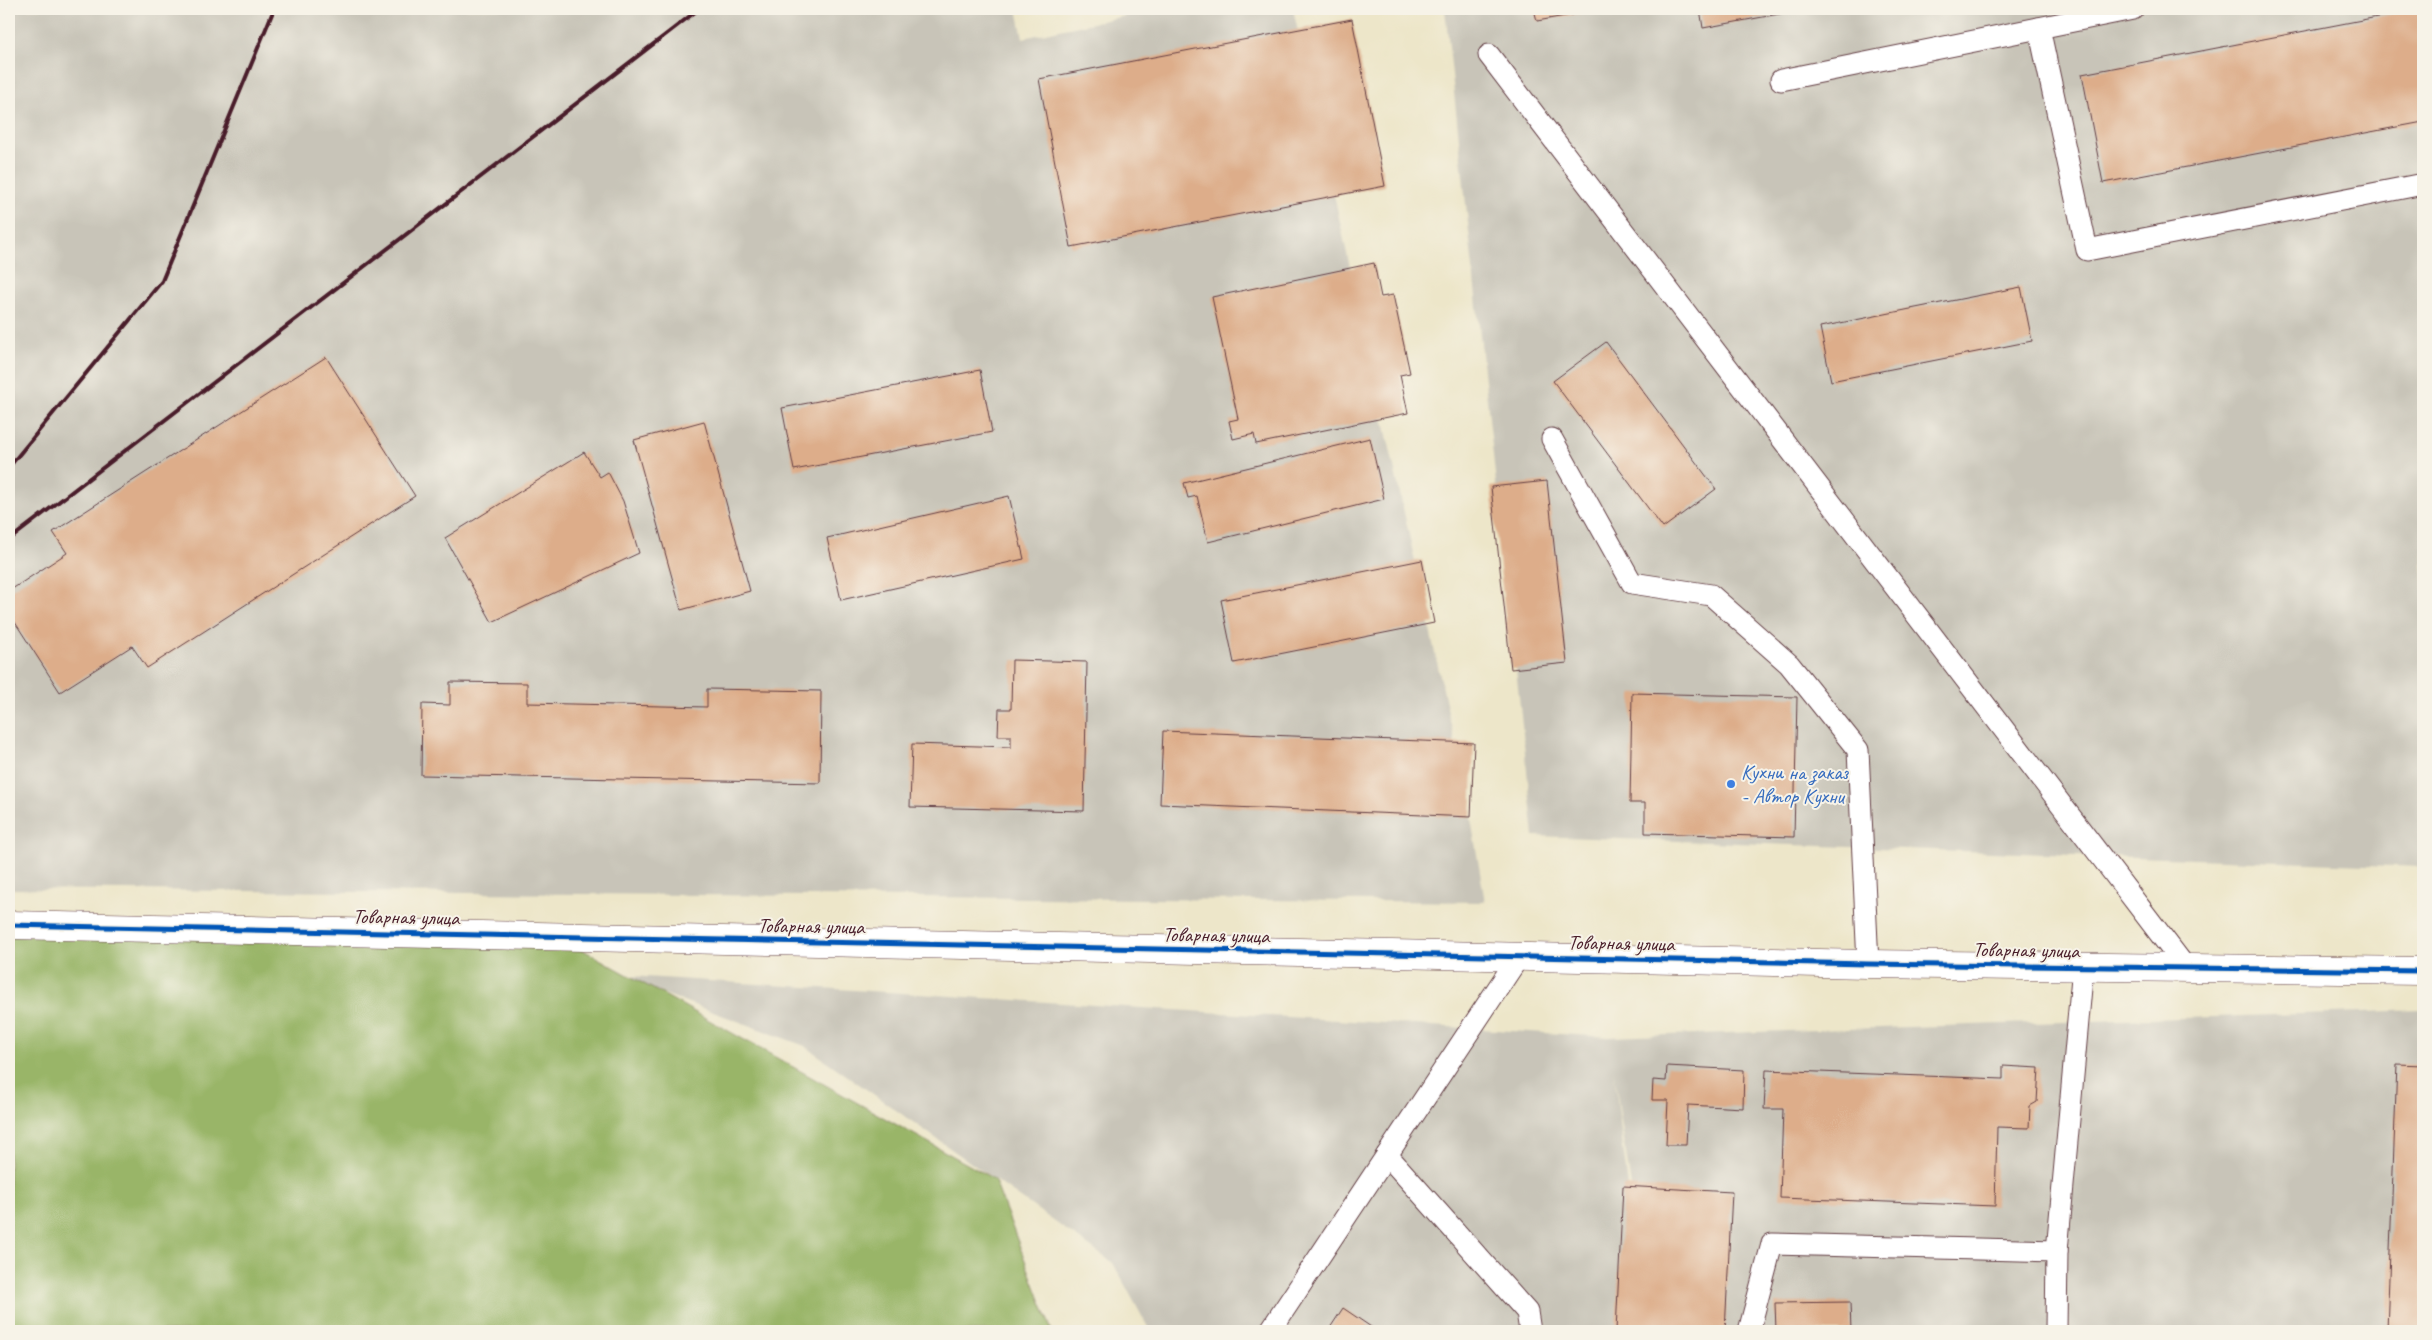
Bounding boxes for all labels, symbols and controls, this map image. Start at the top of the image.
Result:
place label: Кухни на заказ - Автор Кухни [1741,759,1850,809]
marker: Кухни на заказ - Автор Кухни [1725,778,1737,790]
street label: Товарная улица [352,903,461,931]
street label: Товарная улица [757,912,866,940]
street label: Товарная улица [1162,921,1271,949]
street label: Товарная улица [1567,929,1676,957]
street label: Товарная улица [1972,936,2081,964]

